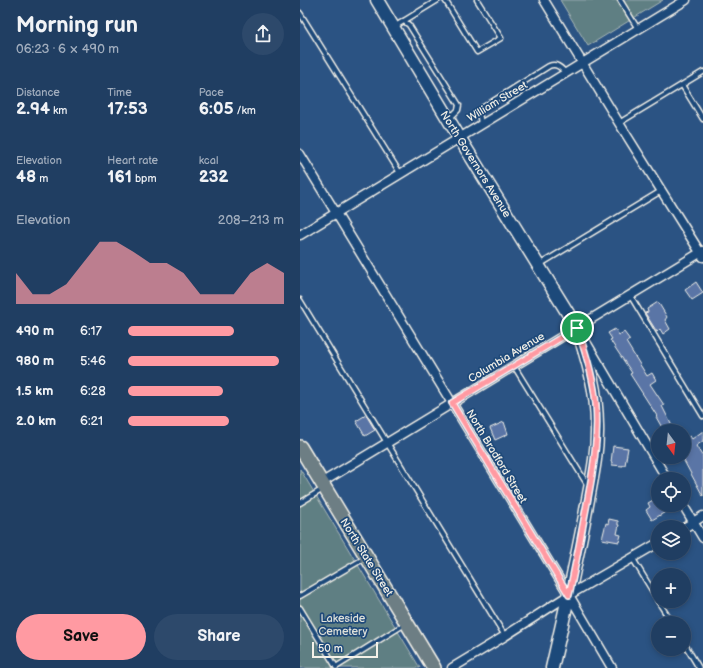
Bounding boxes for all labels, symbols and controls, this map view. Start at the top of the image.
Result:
text: Morning run [16,12,138,39]
button: share [242,13,284,55]
text: 06:23 · 6 × 490 m [16,41,119,57]
street label: William Street [465,78,530,124]
text: Distance [16,86,60,99]
text: Time [107,86,132,99]
text: Pace [199,86,224,99]
text: 2.94 [16,99,50,119]
text: 17:53 [107,99,148,119]
text: 6:05 [199,99,233,119]
text: km [50,104,67,117]
text: /km [233,104,256,117]
street label: North Governors Avenue [438,109,514,220]
text: Elevation [16,154,62,167]
text: Heart rate [107,154,158,167]
text: kcal [199,154,218,167]
text: 48 [16,167,36,187]
text: 161 [107,167,132,187]
text: 232 [199,167,229,187]
text: m [36,172,48,185]
text: bpm [132,172,157,185]
text: Elevation [16,212,70,228]
text: 208–213 m [218,212,284,228]
pin [560,311,594,345]
icon: arrive [566,317,588,339]
text: 490 m [16,323,54,339]
text: 6:17 [80,323,102,339]
street label: Columbia Avenue [466,329,547,385]
text: 980 m [16,353,54,369]
text: 5:46 [80,353,106,369]
text: 1.5 km [16,383,53,399]
text: 6:28 [80,383,106,399]
street label: North Bradford Street [463,407,530,506]
text: 2.0 km [16,413,56,429]
text: 6:21 [80,413,103,429]
north arrow [651,424,691,464]
map controls [651,424,691,656]
button: locate [651,472,691,512]
street label: North State Street [337,516,396,599]
button: layers [651,520,691,560]
button: + [651,568,691,608]
park label: Lakeside Cemetery [318,612,368,638]
button: Save [16,614,146,660]
button: Share [154,614,284,660]
button: − [651,616,691,656]
scale bar [312,640,378,659]
text: 50 m [318,642,343,655]

